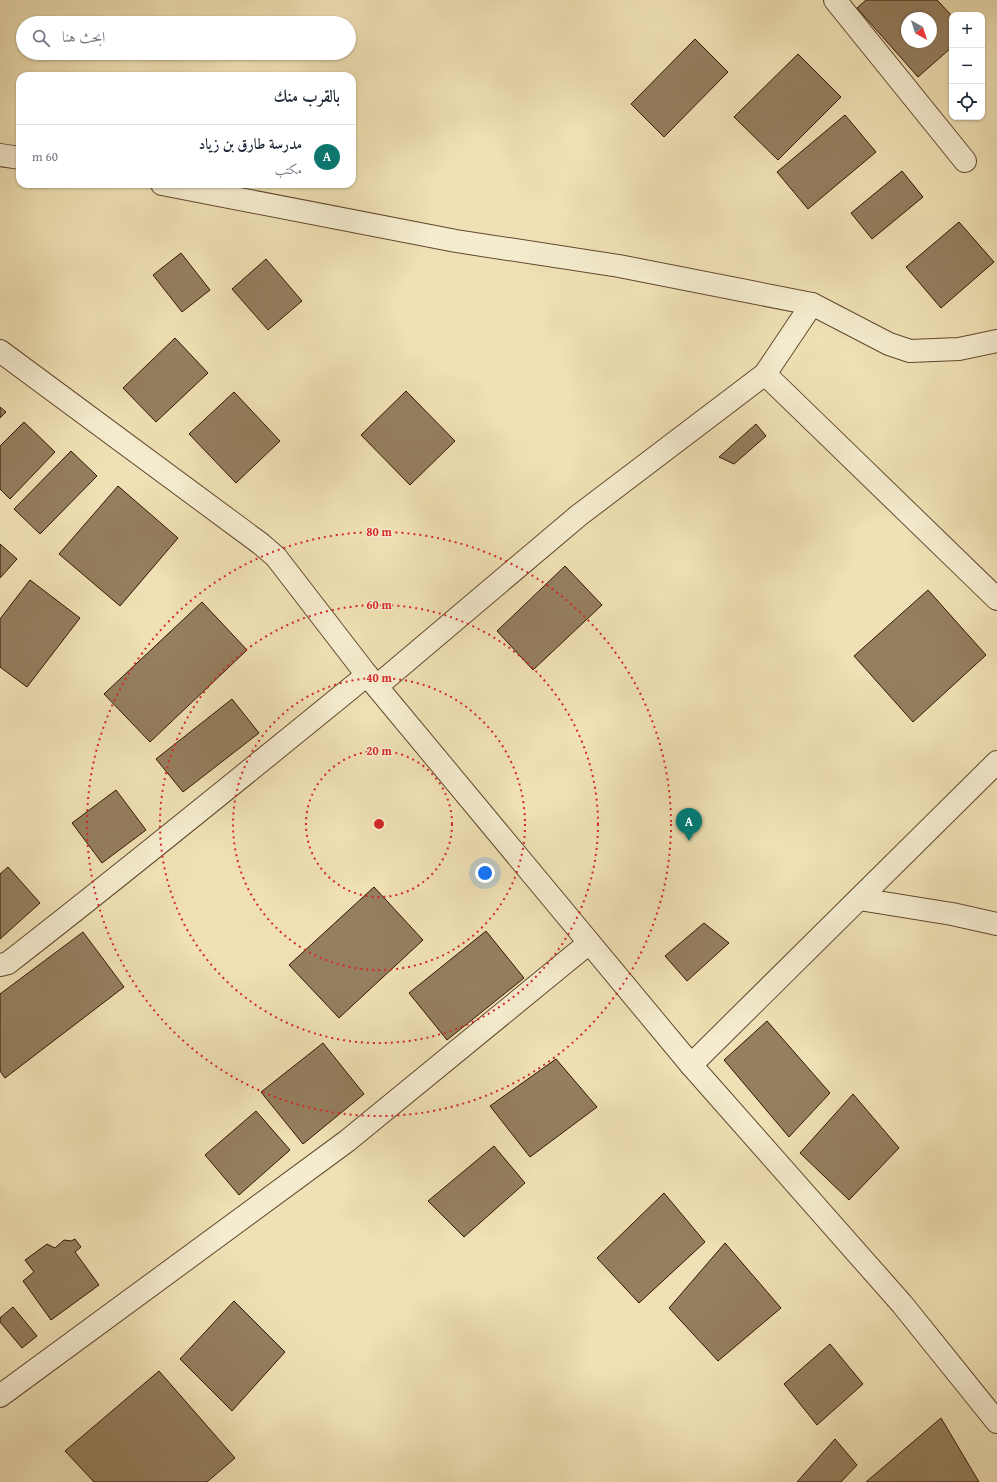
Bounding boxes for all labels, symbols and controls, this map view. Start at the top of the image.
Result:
north arrow [901,12,937,48]
map controls [949,12,985,120]
button: + [949,12,985,48]
search box [16,16,356,60]
text: ابحث هنا [62,26,105,47]
icon: search [30,27,52,49]
button: − [949,48,985,84]
text: بالقرب منك [273,83,340,108]
button: locate [949,84,985,120]
text: مدرسة طارق بن زياد [199,133,302,154]
text: 60 m [32,147,58,166]
text: A [323,147,331,166]
text: مكتب [275,160,302,179]
text: 80 m [366,523,392,540]
text: 60 m [366,596,392,613]
text: 40 m [366,669,392,686]
text: 20 m [366,742,392,759]
pin: A [676,808,702,841]
centre of rings [372,817,386,831]
your location [475,863,495,883]

